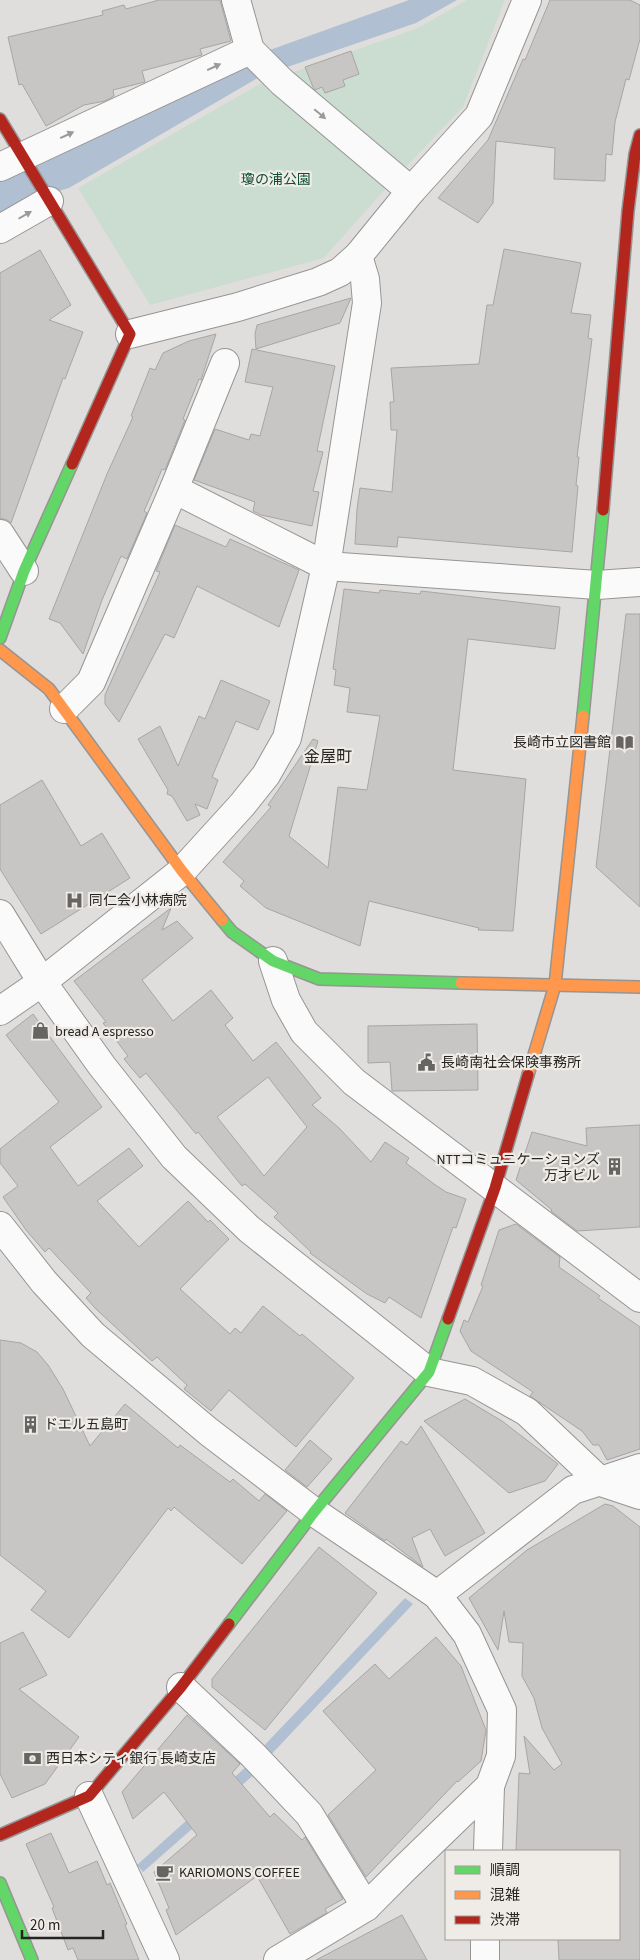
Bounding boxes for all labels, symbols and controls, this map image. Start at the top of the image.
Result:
one-way arrow [207,63,221,71]
one-way arrow [313,108,326,119]
one-way arrow [60,131,74,139]
park label: 瓊の浦公園 [241,170,311,190]
one-way arrow [18,210,31,219]
library icon: 長崎市立図書館 [615,732,635,752]
place label: 長崎市立図書館 [513,733,611,753]
district label: 金屋町 [304,746,352,768]
hospital icon: 同仁会小林病院 [65,890,85,910]
place label: 同仁会小林病院 [89,891,187,911]
shop icon: bread A espresso [31,1021,51,1041]
place label: bread A espresso [55,1022,154,1042]
public building icon: 長崎南社会保険事務所 [417,1052,437,1072]
place label: 長崎南社会保険事務所 [441,1053,581,1073]
place label: NTTコミュニケーションズ 万才ビル [436,1150,600,1186]
building icon: NTTコミュニケーションズ 万才ビル [604,1157,624,1177]
building icon: ドエル五島町 [20,1414,40,1434]
place label: ドエル五島町 [44,1415,128,1435]
bank icon: 西日本シティ銀行 長崎支店 [22,1748,42,1768]
place label: 西日本シティ銀行 長崎支店 [46,1749,216,1769]
legend [445,1850,620,1940]
text: 順調 [490,1860,520,1881]
cafe icon: KARIOMONS COFFEE [155,1862,175,1882]
place label: KARIOMONS COFFEE [179,1863,300,1883]
text: 混雑 [490,1885,520,1906]
scale bar [22,1908,104,1940]
text: 渋滞 [490,1910,520,1931]
text: 20 m [30,1915,60,1936]

